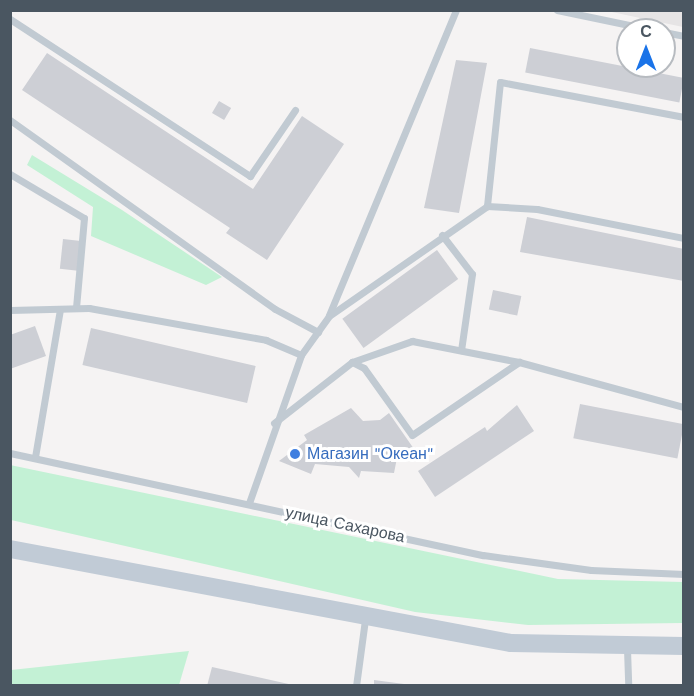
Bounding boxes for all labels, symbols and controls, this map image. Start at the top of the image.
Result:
north arrow [616,18,676,78]
text: С [640,22,652,41]
place label: Магазин "Океан" [307,444,433,464]
marker: Магазин "Океан" [288,447,302,461]
street label: улица Сахарова [283,503,407,547]

